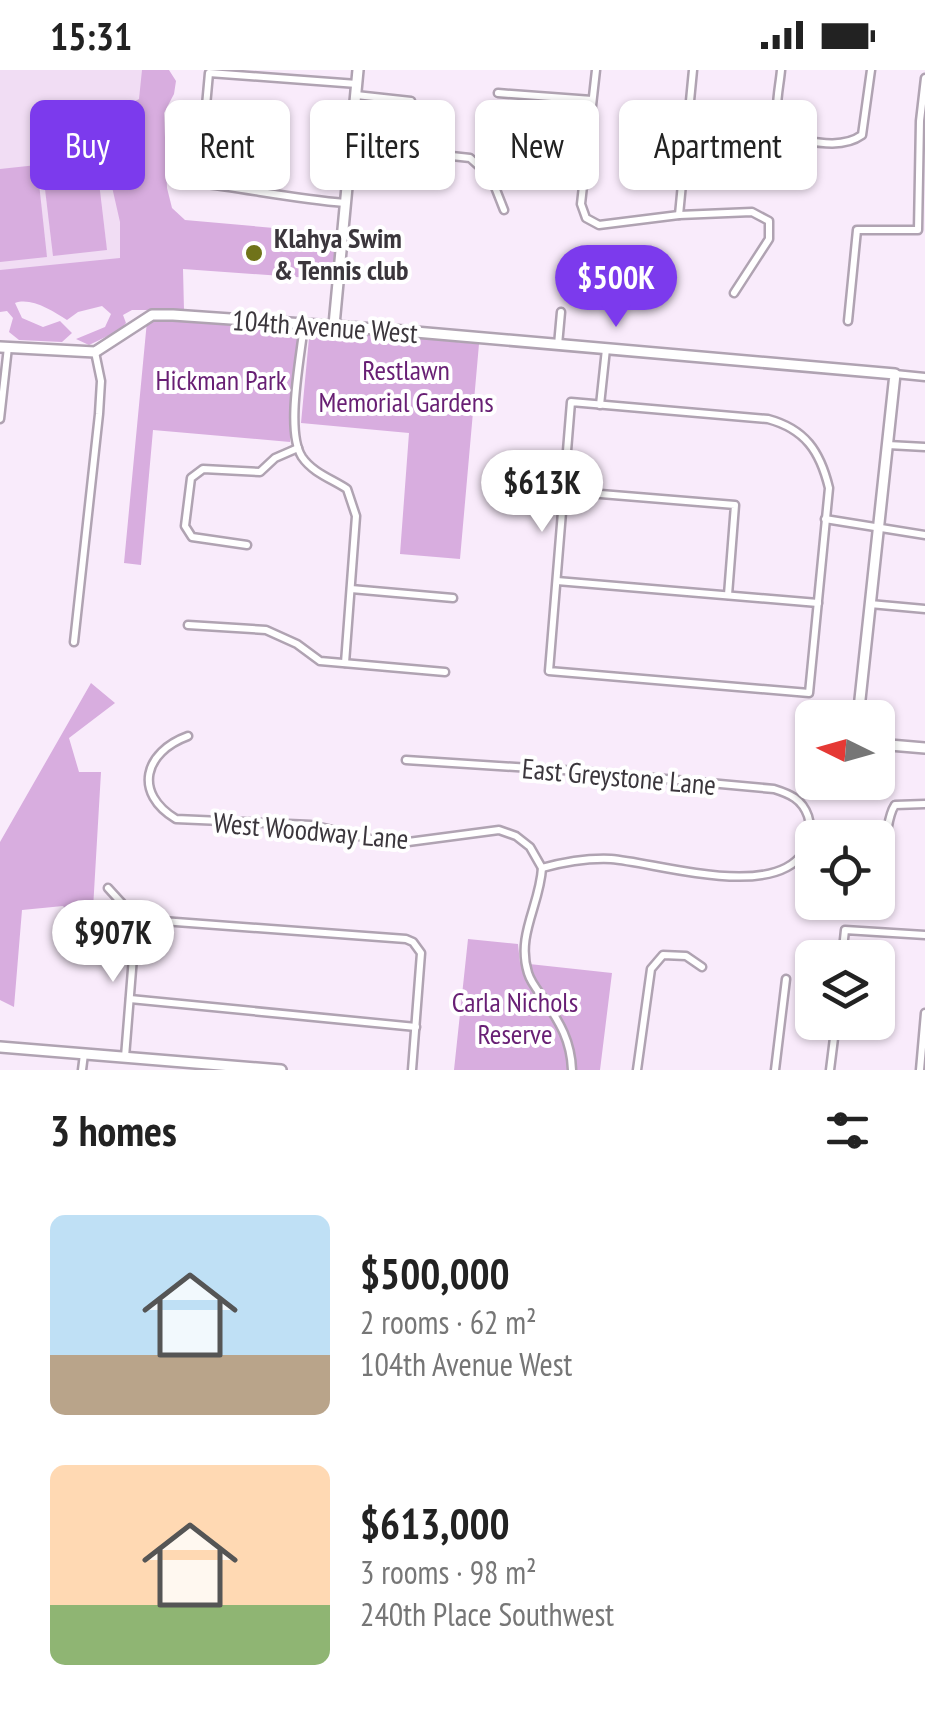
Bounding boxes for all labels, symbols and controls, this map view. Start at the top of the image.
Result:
text: 15:31 [50,11,132,60]
chip: Buy [30,100,145,190]
chip: Rent [165,100,290,190]
chip: Filters [310,100,455,190]
chip: New [475,100,599,190]
chip: Apartment [619,100,817,190]
place label: Klahya Swim & Tennis club [274,219,409,288]
marker: Klahya Swim & Tennis club [243,242,265,264]
pin: $500K [546,245,686,330]
text: $500K [577,256,655,298]
street label: 104th Avenue West [231,301,419,351]
park label: Restlawn Memorial Gardens [318,351,494,420]
park label: Hickman Park [155,361,287,398]
pin: $613K [472,450,612,535]
text: $613K [503,461,581,503]
north arrow [795,700,895,800]
map controls [795,700,895,1040]
street label: East Greystone Lane [521,749,717,803]
street label: West Woodway Lane [212,803,410,857]
button: locate [795,820,895,920]
pin: $907K [43,900,183,985]
text: $907K [74,911,152,953]
button: layers [795,940,895,1040]
park label: Carla Nichols Reserve [452,983,578,1052]
text: 3 homes [50,1103,177,1158]
icon: filters [820,1103,875,1158]
text: $500,000 [360,1246,510,1301]
icon: home [130,1255,250,1375]
text: 2 rooms · 62 m² [360,1301,537,1343]
text: 104th Avenue West [360,1343,572,1385]
text: $613,000 [360,1496,510,1551]
icon: home [130,1505,250,1625]
text: 3 rooms · 98 m² [360,1551,537,1593]
text: 240th Place Southwest [360,1593,614,1635]

